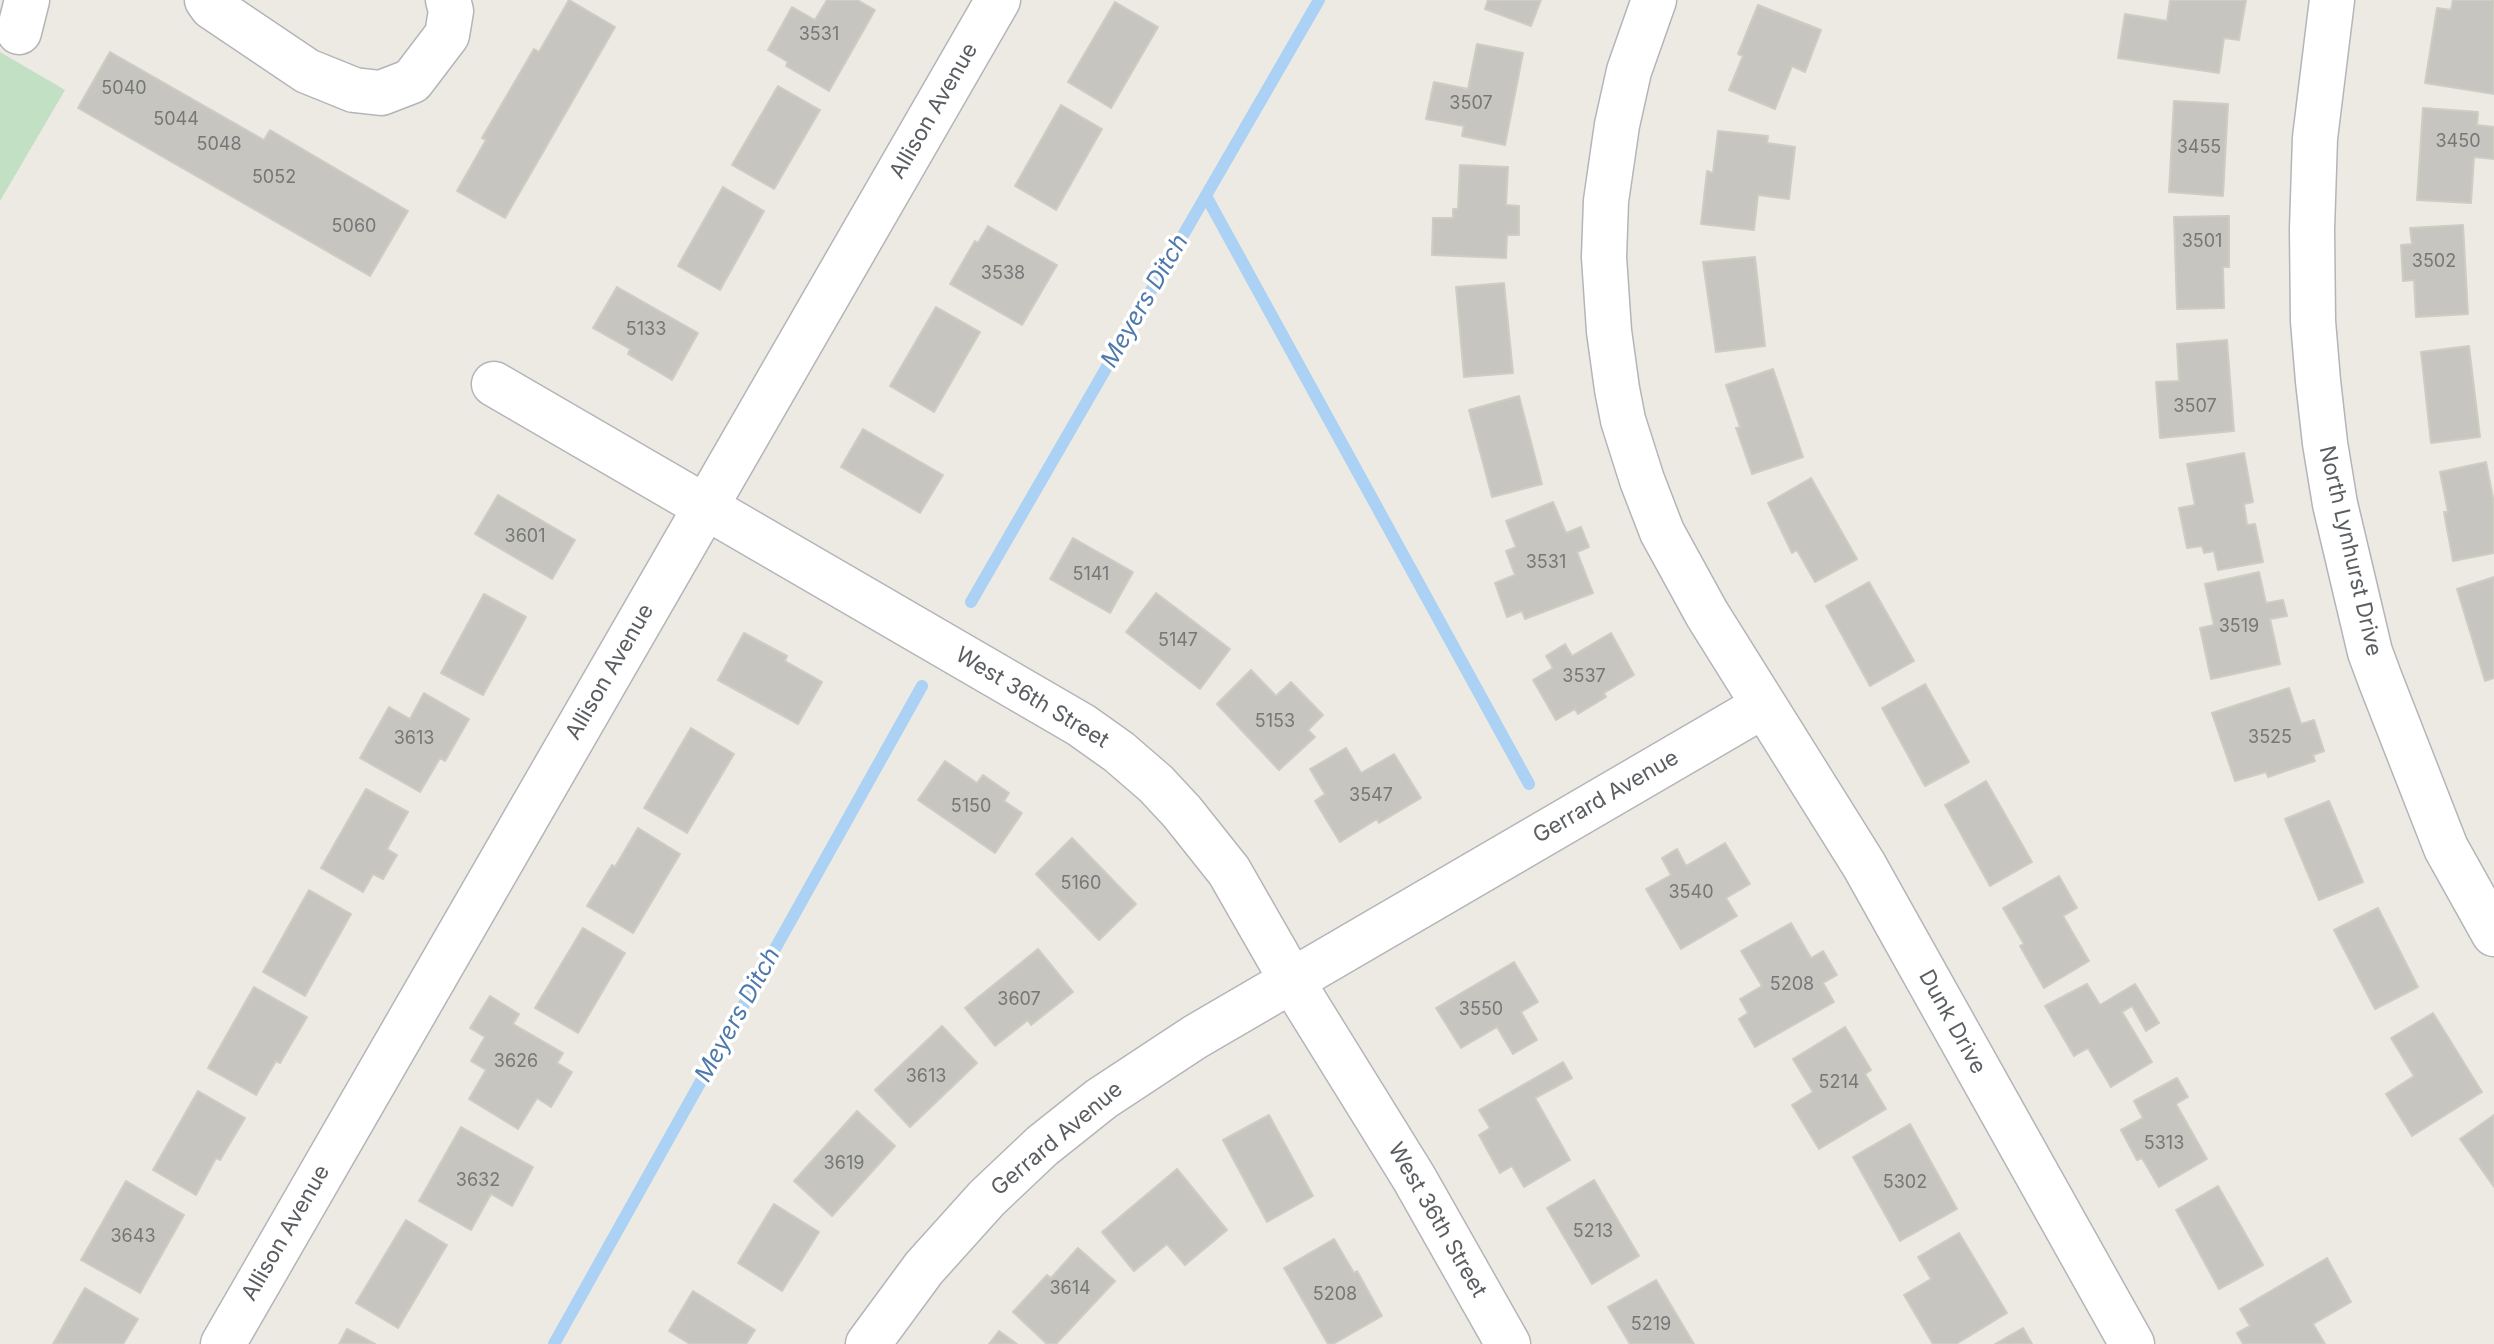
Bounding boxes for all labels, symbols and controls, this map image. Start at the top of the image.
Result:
house number: 3531 [799,24,839,46]
street label: Allison Avenue [884,38,984,184]
house number: 5040 [101,78,147,100]
house number: 3507 [1449,93,1493,115]
house number: 5044 [153,109,199,131]
house number: 3450 [2435,131,2481,153]
house number: 5048 [196,134,242,156]
house number: 3455 [2177,137,2221,159]
house number: 5052 [252,167,296,189]
house number: 5060 [332,216,376,238]
water label: Meyers Ditch [1095,229,1195,373]
house number: 3501 [2182,231,2222,253]
house number: 3502 [2412,251,2456,273]
house number: 3538 [981,263,1025,285]
house number: 5133 [626,319,666,341]
house number: 3507 [2173,396,2217,418]
street label: North Lynhurst Drive [2313,443,2387,659]
house number: 3601 [505,526,545,548]
house number: 3531 [1526,552,1566,574]
house number: 5141 [1073,564,1109,586]
street label: Allison Avenue [560,599,660,745]
house number: 3519 [2219,616,2259,638]
house number: 5147 [1158,630,1198,652]
street label: West 36th Street [951,642,1113,754]
house number: 3537 [1562,666,1606,688]
house number: 5153 [1255,711,1295,733]
house number: 3525 [2248,727,2292,749]
house number: 3613 [394,728,434,750]
street label: Gerrard Avenue [1529,745,1683,849]
house number: 3547 [1349,785,1393,807]
house number: 5150 [951,796,991,818]
house number: 5160 [1061,873,1101,895]
house number: 3540 [1668,882,1714,904]
water label: Meyers Ditch [689,943,787,1087]
street label: Dunk Drive [1913,965,1991,1079]
house number: 5208 [1770,974,1814,996]
house number: 3607 [997,989,1041,1011]
house number: 3550 [1459,999,1503,1021]
house number: 3626 [494,1051,538,1073]
house number: 3613 [906,1066,946,1088]
house number: 5214 [1819,1072,1859,1094]
street label: Gerrard Avenue [986,1076,1128,1202]
house number: 5313 [2144,1133,2184,1155]
street label: West 36th Street [1382,1138,1492,1302]
house number: 3619 [824,1153,864,1175]
street label: Allison Avenue [236,1160,336,1306]
house number: 3632 [456,1170,500,1192]
house number: 5302 [1883,1172,1927,1194]
house number: 5213 [1573,1221,1613,1243]
house number: 3643 [110,1226,156,1248]
house number: 3614 [1049,1278,1091,1300]
house number: 5208 [1313,1284,1357,1306]
house number: 5219 [1631,1314,1671,1336]

